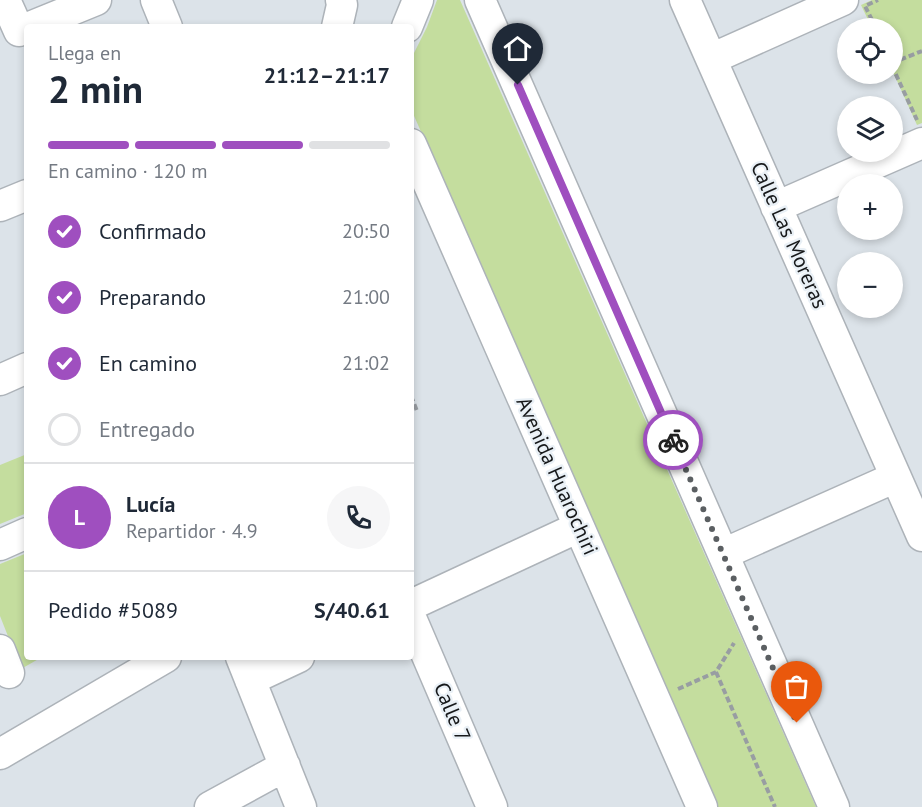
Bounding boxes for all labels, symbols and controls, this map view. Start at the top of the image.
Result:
map controls [837,18,903,318]
button: locate [837,18,903,84]
pin [492,23,543,85]
icon: home [501,32,534,65]
text: Llega en [48,40,121,66]
text: 21:12–21:17 [264,61,390,89]
text: 2 min [48,63,143,114]
button: layers [837,96,903,162]
street label: Calle Las Moreras [745,157,834,312]
text: En camino · 120 m [48,158,208,184]
button: + [837,174,903,240]
icon: check [48,215,81,248]
text: Confirmado [99,217,206,245]
text: 20:50 [342,218,390,244]
button: − [837,252,903,318]
icon: check [48,281,81,314]
text: Preparando [99,283,206,311]
text: 21:00 [342,284,390,310]
icon: check [48,347,81,380]
text: En camino [99,349,197,377]
text: 21:02 [342,350,390,376]
street label: Avenida Huarochiri [511,393,604,559]
courier [643,410,703,470]
text: Entregado [99,415,195,443]
icon: bike [657,424,690,457]
button: phone [327,486,390,549]
text: Lucía [126,490,176,518]
text: L [74,503,85,531]
text: Repartidor · 4.9 [126,518,258,544]
text: Pedido #5089 [48,596,178,624]
text: S/40.61 [314,596,390,624]
pin [771,661,822,723]
icon: bag [780,670,813,703]
street label: Calle 7 [428,678,477,746]

